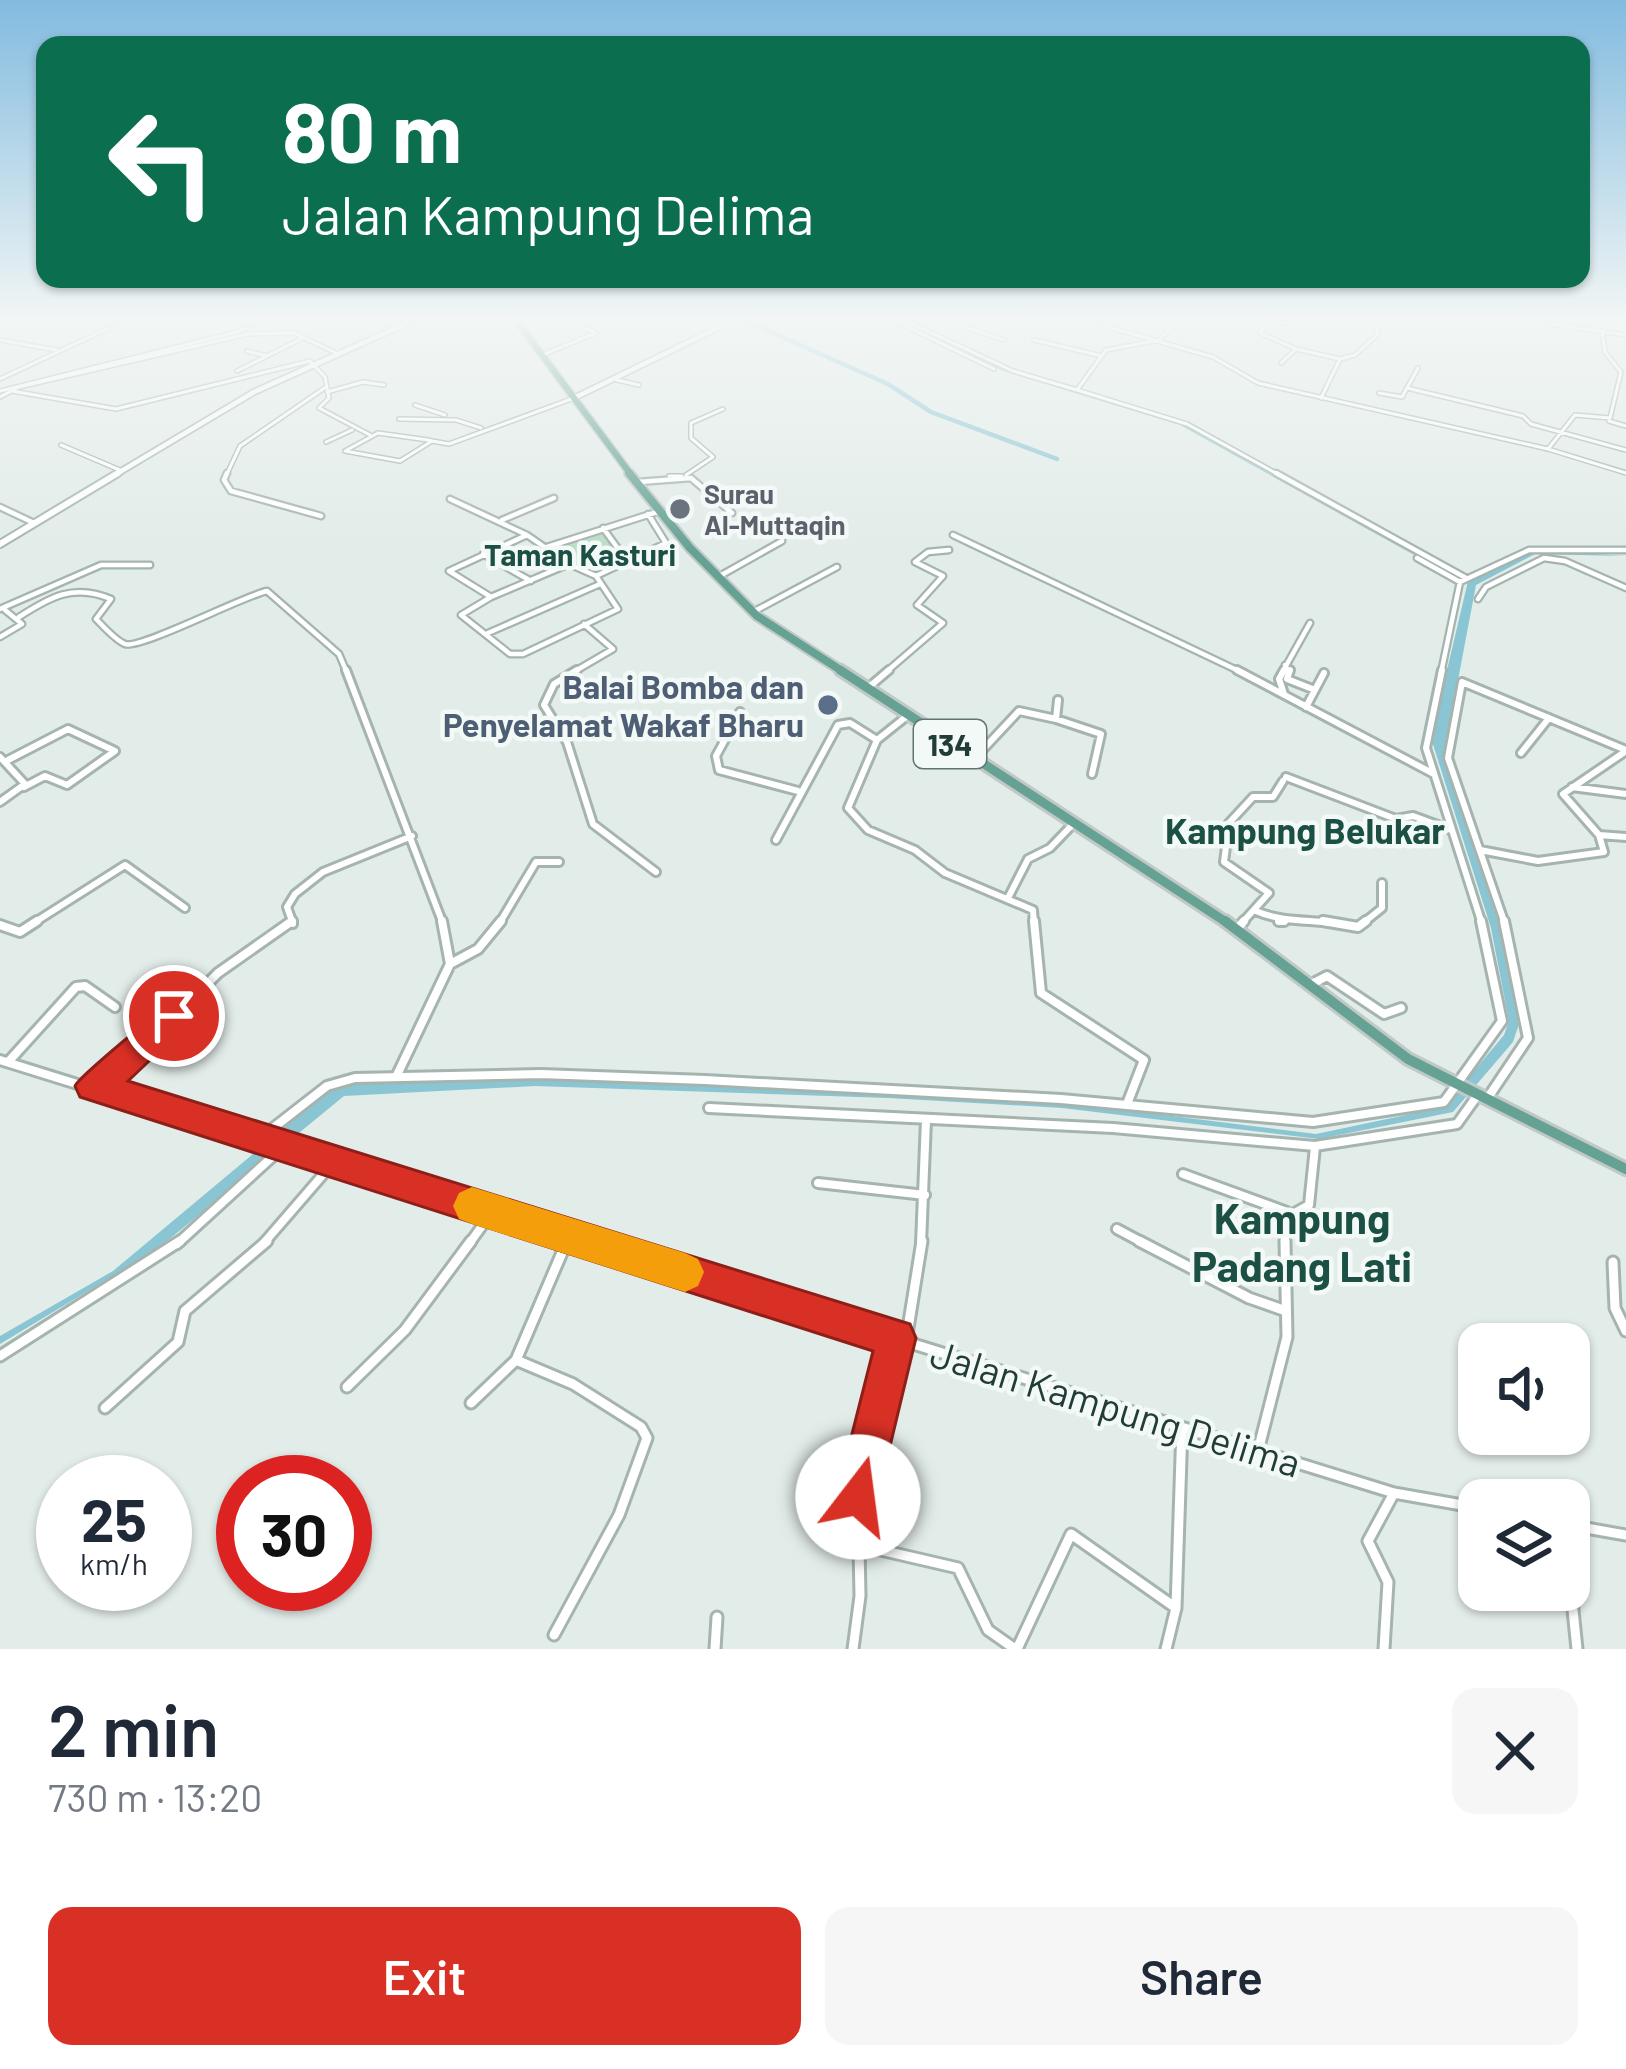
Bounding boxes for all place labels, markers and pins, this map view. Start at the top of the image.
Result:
place label: Surau Al-Muttaqin [704,477,846,540]
marker: Surau Al-Muttaqin [667,496,693,522]
place label: Balai Bomba dan Penyelamat Wakaf Bharu [443,666,804,744]
marker: Balai Bomba dan Penyelamat Wakaf Bharu [815,692,841,718]
pin [123,965,225,1067]

